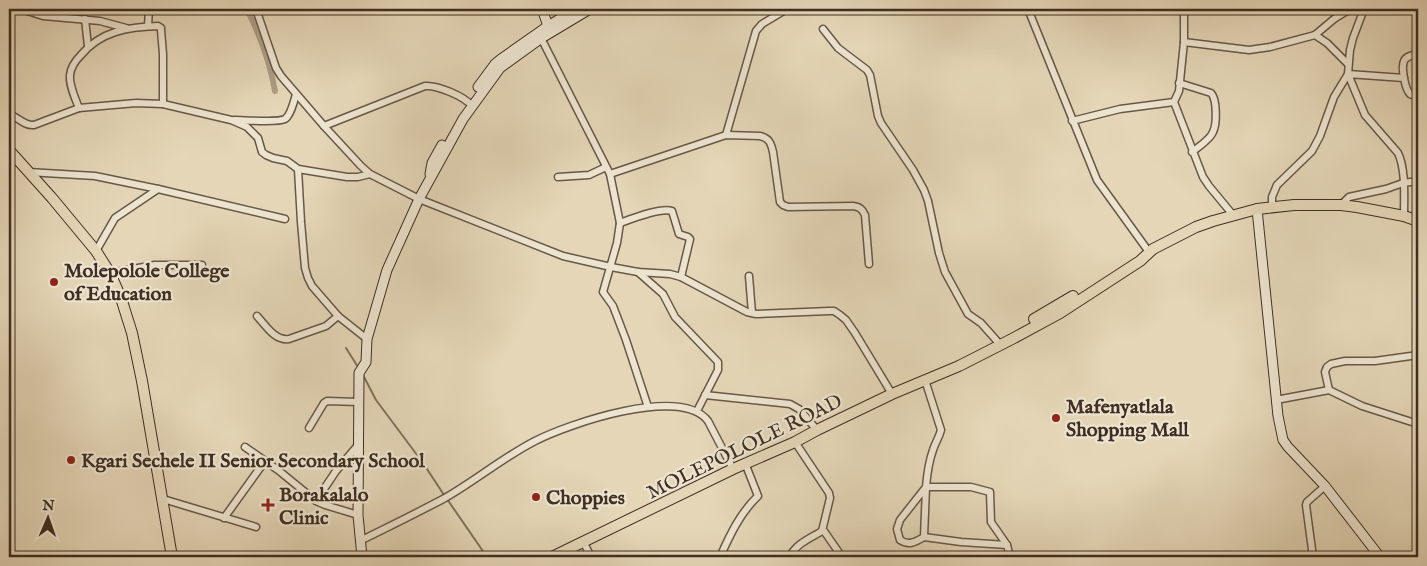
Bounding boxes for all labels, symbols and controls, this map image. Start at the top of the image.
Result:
place label: Molepolole College of Education [64,259,230,307]
marker: Molepolole College of Education [48,276,60,288]
street label: MOLEPOLOLE ROAD [643,389,846,506]
place label: Mafenyatlala Shopping Mall [1066,395,1189,443]
marker: Mafenyatlala Shopping Mall [1050,412,1062,424]
place label: Kgari Sechele II Senior Secondary School [81,449,425,474]
marker: Kgari Sechele II Senior Secondary School [65,454,77,466]
place label: Borakalalo Clinic [279,483,369,531]
place label: Choppies [546,486,625,511]
marker: Choppies [530,491,542,503]
north arrow [22,494,72,544]
text: N [41,497,55,515]
marker: Borakalalo Clinic [261,498,275,512]

